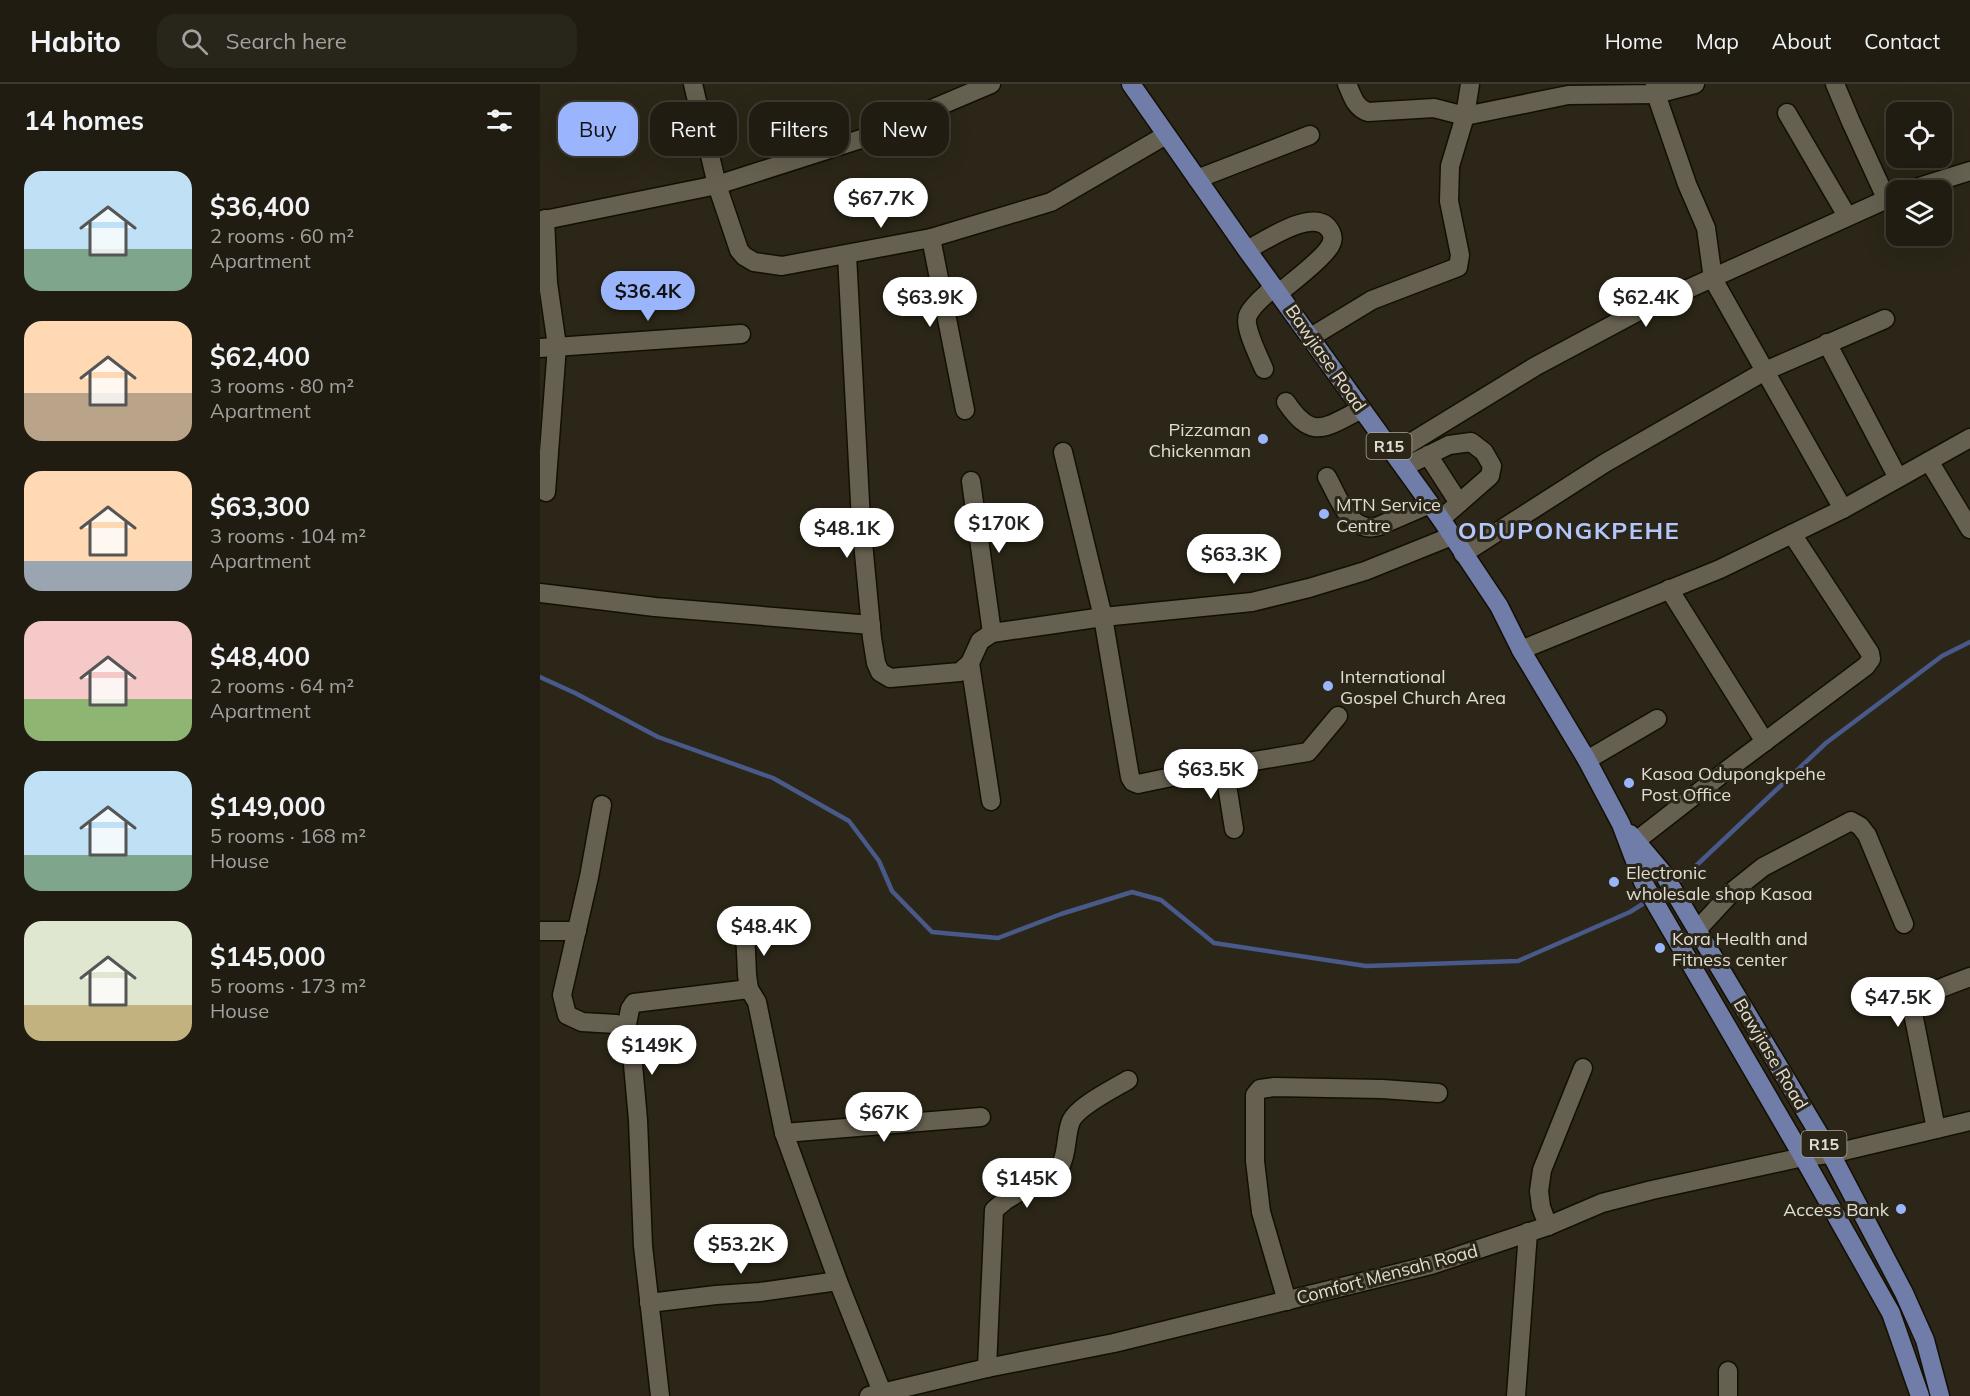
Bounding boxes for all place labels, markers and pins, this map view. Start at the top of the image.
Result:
pin: $67.7K [832,178,930,229]
pin: $36.4K [599,271,697,322]
pin: $63.9K [881,277,979,328]
pin: $62.4K [1597,277,1695,328]
place label: Pizzaman Chickenman [1148,418,1251,462]
marker: Pizzaman Chickenman [1256,432,1270,446]
place label: MTN Service Centre [1336,493,1441,537]
pin: $170K [957,503,1041,554]
marker: MTN Service Centre [1317,507,1331,521]
pin: $48.1K [798,508,896,559]
pin: $63.3K [1185,534,1283,585]
place label: International Gospel Church Area [1340,665,1506,709]
marker: International Gospel Church Area [1321,679,1335,693]
pin: $63.5K [1162,749,1260,800]
place label: Kasoa Odupongkpehe Post Office [1641,762,1826,806]
marker: Kasoa Odupongkpehe Post Office [1622,776,1636,790]
place label: Electronic wholesale shop Kasoa [1626,861,1813,905]
marker: Electronic wholesale shop Kasoa [1607,875,1621,889]
pin: $48.4K [715,906,813,957]
place label: Kora Health and Fitness center [1672,927,1808,971]
marker: Kora Health and Fitness center [1653,941,1667,955]
pin: $47.5K [1849,977,1947,1028]
pin: $149K [610,1025,694,1076]
pin: $67K [848,1092,920,1143]
pin: $145K [985,1158,1069,1209]
place label: Access Bank [1783,1198,1890,1221]
marker: Access Bank [1894,1202,1908,1216]
pin: $53.2K [692,1224,790,1275]

